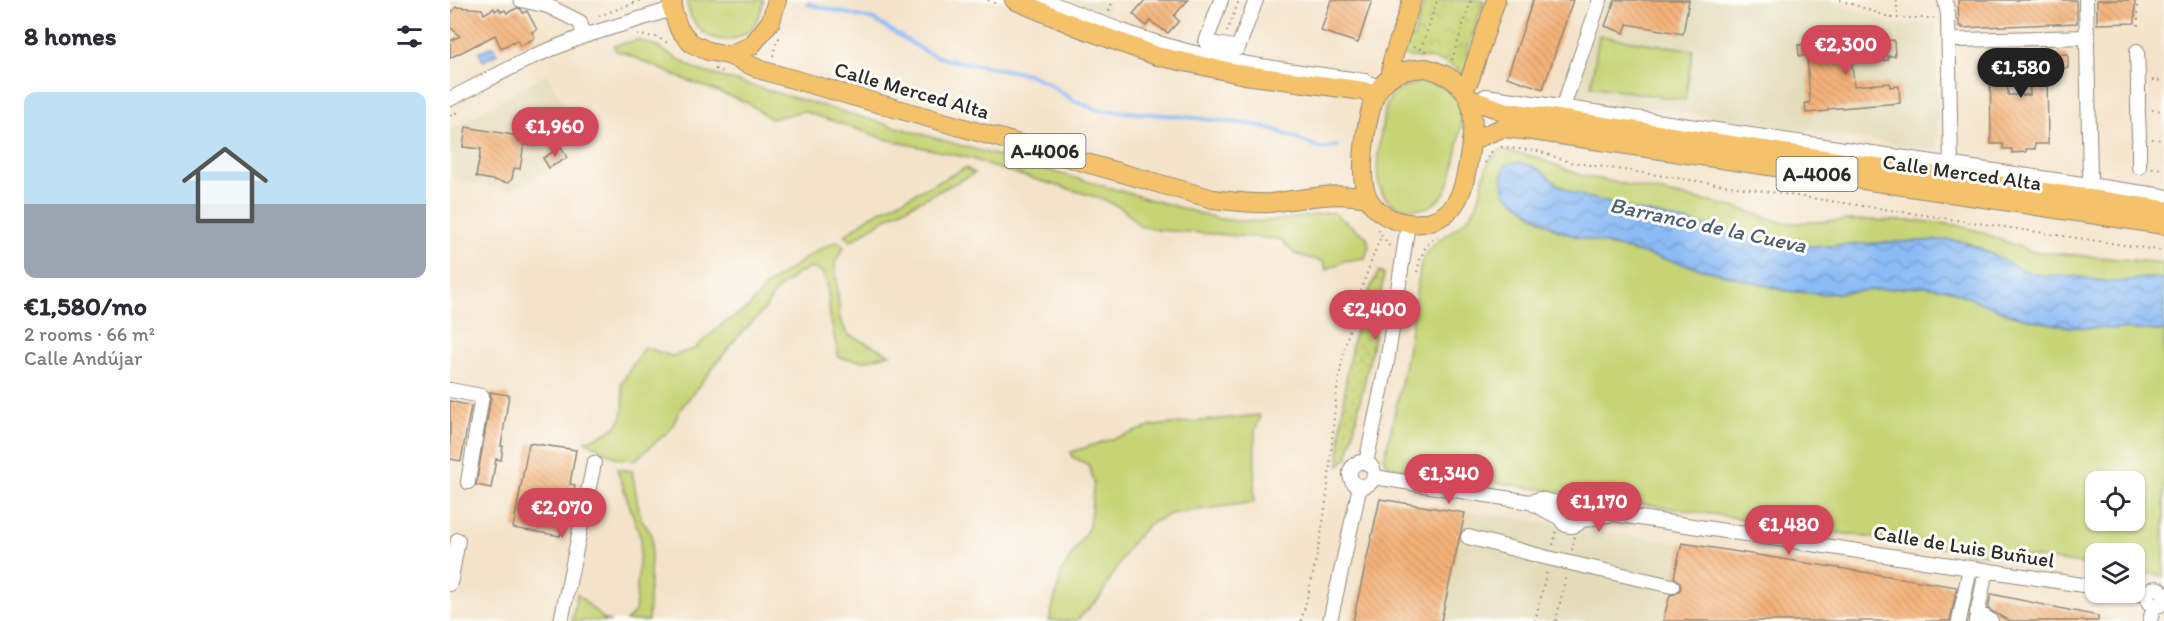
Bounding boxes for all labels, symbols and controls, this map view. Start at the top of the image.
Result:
text: 8 homes [24,20,116,52]
icon: filters [393,20,426,53]
pin: €2,300 [1797,25,1895,76]
text: €2,300 [1815,32,1877,56]
pin: €1,580 [1972,48,2070,99]
text: €1,580 [1991,55,2051,79]
street label: Calle Merced Alta [832,56,992,124]
pin: €1,960 [506,107,604,158]
text: €1,960 [526,114,584,138]
icon: home [171,131,279,239]
road number: A-4006 [1004,134,1086,168]
street label: Calle Merced Alta [1881,148,2043,196]
road number: A-4006 [1776,157,1858,191]
water label: Barranco de la Cueva [1608,191,1810,259]
text: €1,580/mo [24,290,147,322]
pin: €2,400 [1326,290,1424,341]
text: €2,400 [1343,297,1407,321]
text: 2 rooms · 66 m² [24,322,155,346]
text: Calle Andújar [24,346,142,370]
pin: €1,340 [1400,454,1498,505]
text: €1,340 [1419,461,1479,485]
map controls [2085,471,2145,603]
button: locate [2085,471,2145,531]
pin: €1,170 [1550,482,1648,533]
pin: €2,070 [513,488,611,539]
text: €1,170 [1571,489,1627,513]
text: €2,070 [531,495,593,519]
pin: €1,480 [1740,505,1838,556]
text: €1,480 [1759,512,1819,536]
street label: Calle de Luis Buñuel [1872,519,2056,573]
button: layers [2085,543,2145,603]

